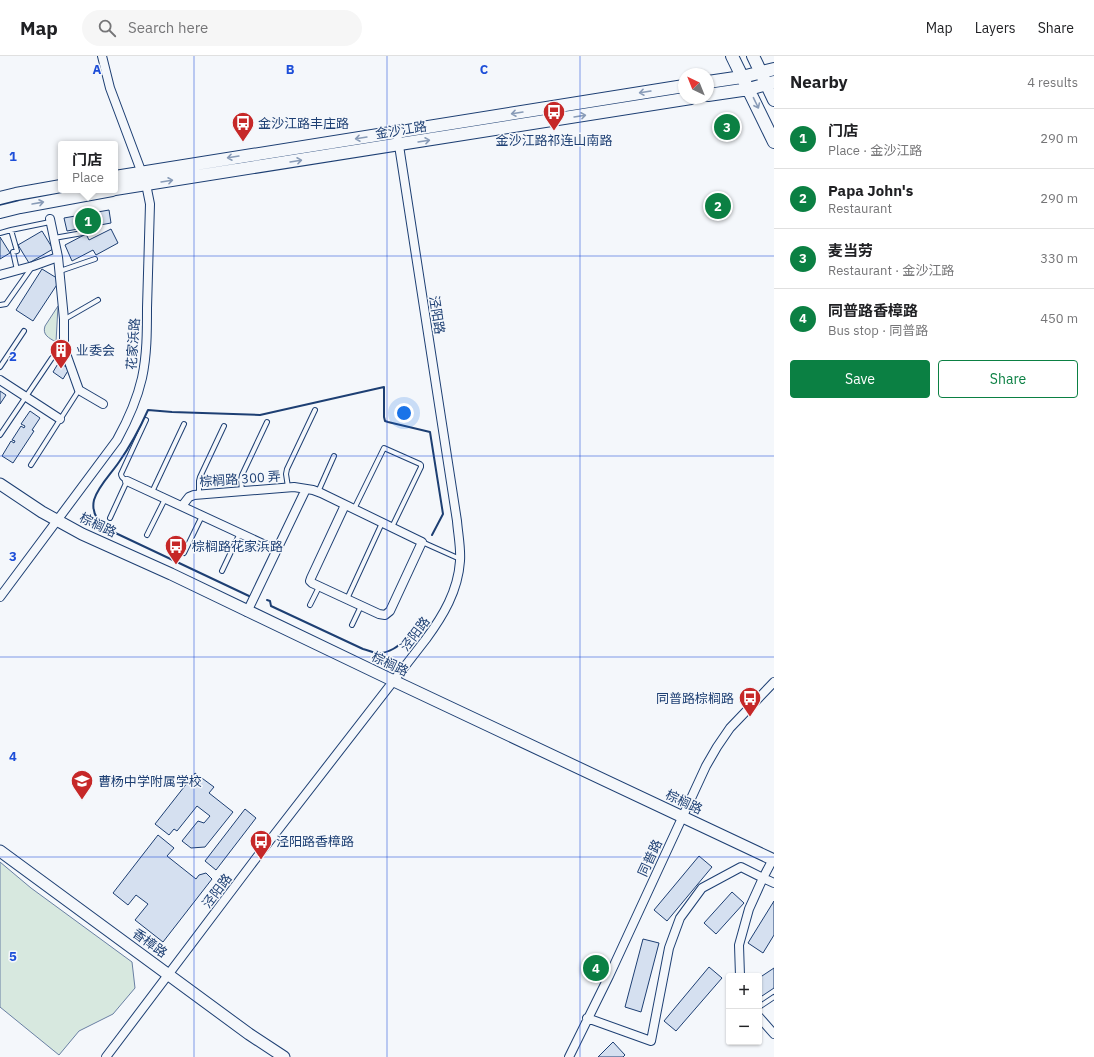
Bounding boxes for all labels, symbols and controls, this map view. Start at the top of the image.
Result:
search box [82,10,362,46]
text: Map [20,16,58,40]
icon: search [96,17,118,39]
text: Search here [128,18,208,37]
text: Map [926,19,953,37]
text: Layers [975,19,1016,37]
text: Share [1038,19,1074,37]
text: A [93,61,102,78]
text: B [286,61,295,78]
text: C [480,61,489,78]
north arrow [678,68,714,104]
text: Nearby [790,71,848,93]
text: 4 results [1027,74,1078,91]
one-way arrow [639,88,652,96]
one-way arrow [753,97,760,109]
bus stop icon: 金沙江路祁连山南路 [541,99,567,132]
one-way arrow [511,109,524,117]
bus stop icon: 金沙江路丰庄路 [230,110,256,143]
one-way arrow [573,112,586,120]
pin: 3 [714,112,740,142]
place label: 金沙江路丰庄路 [258,115,349,132]
street label: 金沙江路 [374,118,428,142]
text: 门店 [828,121,858,140]
text: 1 [799,130,807,147]
text: 290 m [1040,130,1078,147]
place label: 金沙江路祁连山南路 [495,132,613,149]
one-way arrow [355,134,368,142]
one-way arrow [417,137,430,145]
popup [58,141,118,193]
text: Place · 金沙江路 [828,142,922,159]
text: 1 [9,148,17,165]
text: 门店 [72,150,102,169]
one-way arrow [226,154,239,162]
one-way arrow [289,157,302,165]
text: Place [72,169,104,186]
one-way arrow [160,176,173,184]
text: Papa John's [828,181,913,200]
text: 2 [799,190,807,207]
text: 290 m [1040,190,1078,207]
pin: 2 [705,191,731,221]
one-way arrow [31,199,44,207]
text: Restaurant [828,200,892,217]
pin: 1 [75,206,101,236]
text: 麦当劳 [828,241,873,260]
text: 3 [799,250,807,267]
text: 330 m [1040,250,1078,267]
text: Restaurant · 金沙江路 [828,262,954,279]
street label: 泾阳路 [426,294,448,336]
text: 同普路香樟路 [828,301,918,320]
text: 4 [799,310,807,327]
text: 450 m [1040,310,1078,327]
street label: 花家浜路 [123,317,143,371]
text: Bus stop · 同普路 [828,322,928,339]
building icon: 业委会 [48,337,74,370]
place label: 业委会 [76,342,115,359]
text: 2 [9,348,17,365]
button: Save [790,360,930,398]
button: Share [938,360,1078,398]
your location [394,403,414,423]
street label: 棕榈路 300 弄 [199,468,281,490]
street label: 棕榈路 [77,509,119,541]
bus stop icon: 棕榈路花家浜路 [163,533,189,566]
place label: 棕榈路花家浜路 [192,538,283,555]
text: 3 [9,548,17,565]
street label: 泾阳路 [396,613,434,655]
street label: 棕榈路 [369,648,411,680]
bus stop icon: 同普路棕榈路 [737,685,763,718]
place label: 同普路棕榈路 [656,690,734,707]
text: 4 [9,748,17,765]
school or university icon: 曹杨中学附属学校 [69,768,95,801]
place label: 曹杨中学附属学校 [98,773,202,790]
street label: 棕榈路 [663,786,705,818]
bus stop icon: 泾阳路香樟路 [248,828,274,861]
place label: 泾阳路香樟路 [276,833,354,850]
street label: 同普路 [634,837,666,879]
street label: 泾阳路 [198,870,236,912]
street label: 香樟路 [129,925,171,961]
text: 5 [9,948,17,965]
pin: 4 [583,953,609,983]
map controls [726,973,762,1045]
button: + [726,973,762,1009]
button: − [726,1009,762,1045]

